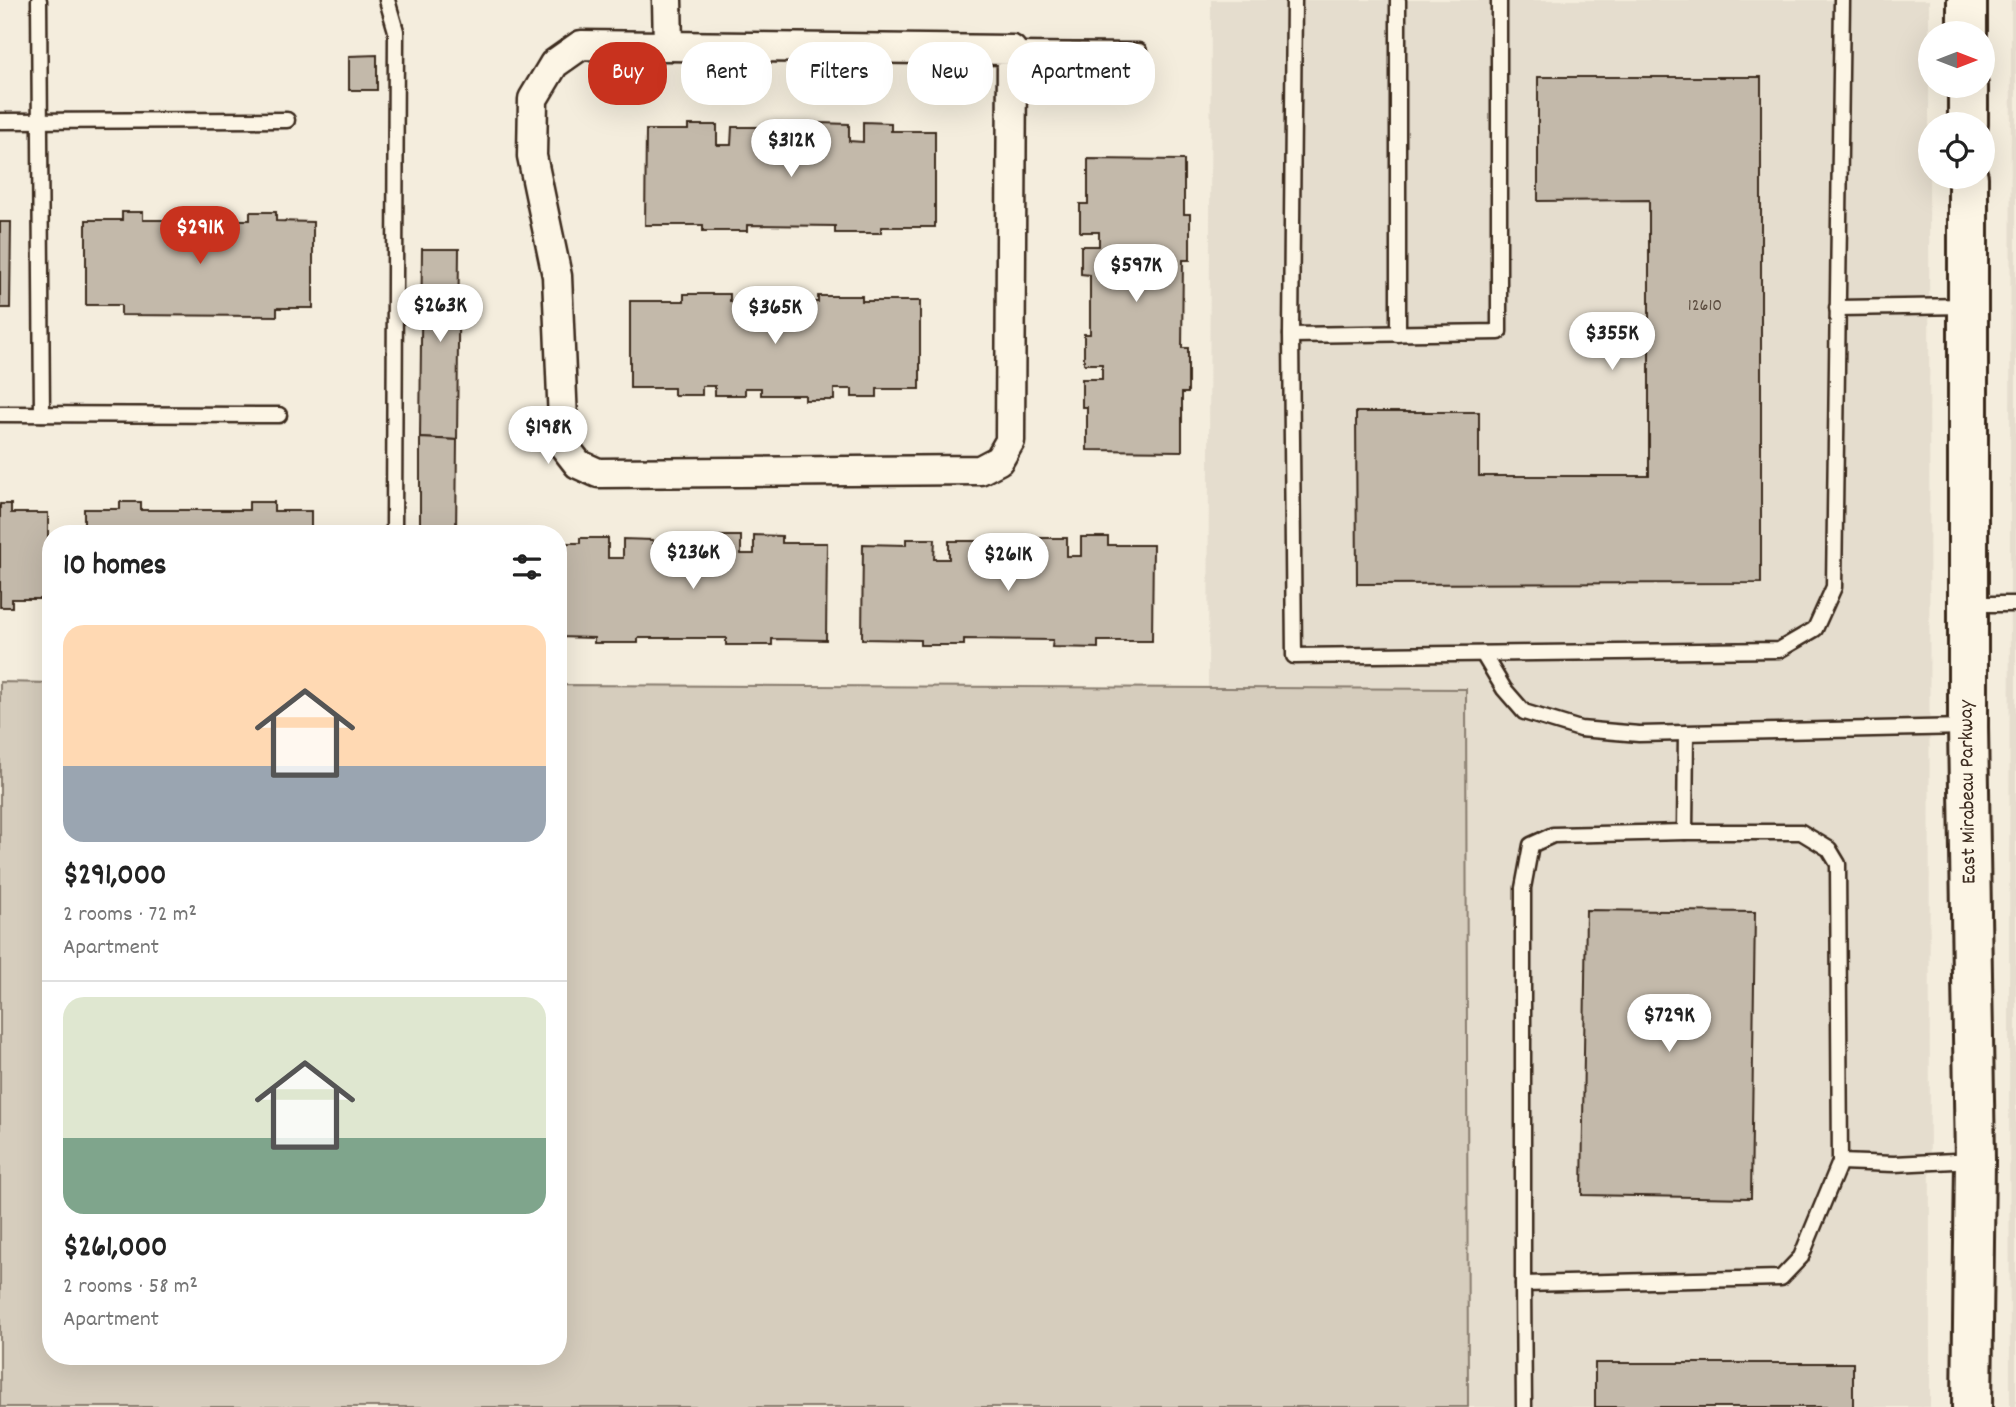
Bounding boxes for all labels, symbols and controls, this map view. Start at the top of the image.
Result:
north arrow [1918,21,1995,98]
map controls [1918,21,1995,189]
chip: Buy [588,42,667,105]
chip: Rent [681,42,772,105]
chip: Filters [786,42,893,105]
chip: New [907,42,993,105]
chip: Apartment [1007,42,1155,105]
button: locate [1918,112,1995,189]
pin: $312K [742,120,840,179]
text: $312K [767,125,815,158]
pin: $291K [151,206,249,266]
text: $291K [176,212,224,245]
pin: $597K [1087,244,1185,304]
text: $597K [1110,250,1162,283]
pin: $263K [391,284,489,344]
pin: $365K [726,286,824,346]
text: $263K [413,290,467,323]
text: $365K [748,292,802,325]
house number: 12610 [1688,294,1722,319]
pin: $355K [1563,312,1661,372]
text: $355K [1585,318,1639,351]
pin: $198K [499,406,597,466]
text: $198K [524,412,572,445]
pin: $236K [644,532,742,591]
pin: $261K [959,534,1057,593]
text: $236K [666,537,720,570]
text: $261K [984,539,1032,572]
text: 10 homes [63,546,166,589]
icon: filters [508,548,546,586]
icon: home [242,670,368,796]
street label: East Mirabeau Parkway [1952,699,1986,884]
text: $291,000 [63,856,166,899]
text: 2 rooms · 72 m² [63,899,197,932]
text: Apartment [63,932,159,965]
pin: $729K [1620,995,1718,1054]
text: $729K [1643,1000,1695,1033]
icon: home [242,1042,368,1168]
text: $261,000 [63,1228,167,1271]
text: 2 rooms · 58 m² [63,1271,198,1304]
text: Apartment [63,1304,159,1337]

